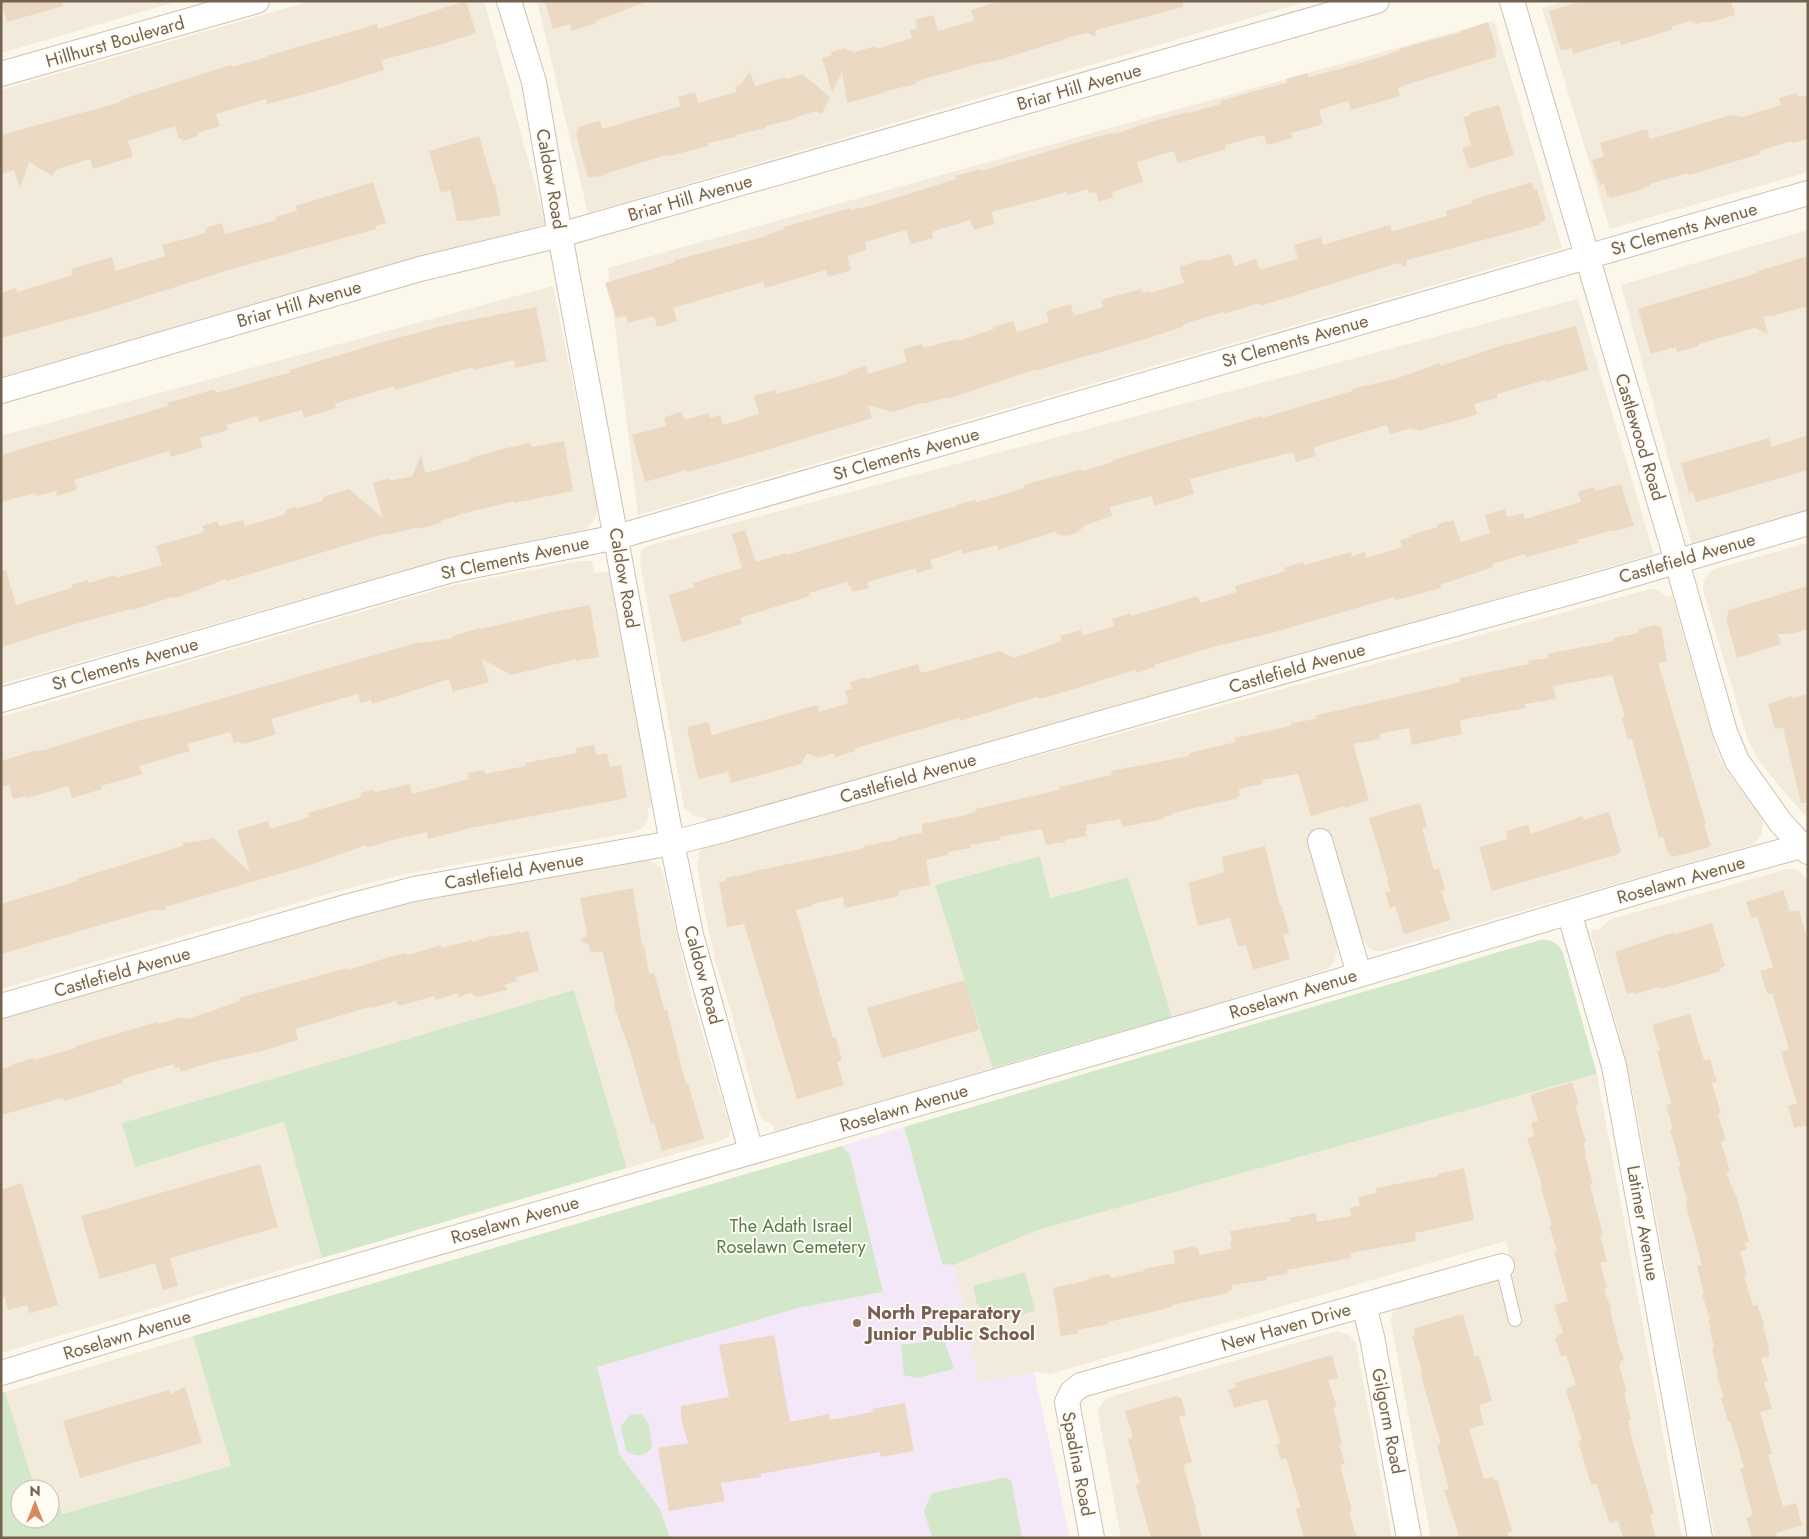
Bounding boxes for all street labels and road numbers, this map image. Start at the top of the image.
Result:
street label: Hillhurst Boulevard [43,10,187,74]
street label: Briar Hill Avenue [1014,57,1144,117]
street label: Caldow Road [529,127,573,231]
street label: Briar Hill Avenue [625,168,755,228]
street label: St Clements Avenue [1608,196,1760,262]
street label: Briar Hill Avenue [234,274,364,334]
street label: St Clements Avenue [1219,308,1371,374]
street label: Castlewood Road [1608,370,1672,504]
street label: St Clements Avenue [830,421,982,487]
street label: Caldow Road [602,526,646,630]
street label: Castlefield Avenue [1616,526,1758,590]
street label: St Clements Avenue [438,530,592,586]
street label: St Clements Avenue [49,631,201,697]
street label: Castlefield Avenue [1226,636,1368,700]
street label: Castlefield Avenue [837,746,979,810]
street label: Castlefield Avenue [442,846,586,896]
street label: Roselawn Avenue [1614,849,1748,911]
street label: Caldow Road [677,923,729,1027]
street label: Castlefield Avenue [51,940,193,1004]
street label: Roselawn Avenue [1226,962,1360,1026]
street label: Roselawn Avenue [837,1077,971,1139]
street label: Latimer Avenue [1620,1163,1666,1283]
street label: Roselawn Avenue [448,1189,582,1251]
street label: New Haven Drive [1218,1296,1354,1358]
street label: Roselawn Avenue [60,1303,194,1367]
street label: Gilgorm Road [1365,1366,1411,1476]
street label: Spadina Road [1055,1409,1101,1519]

